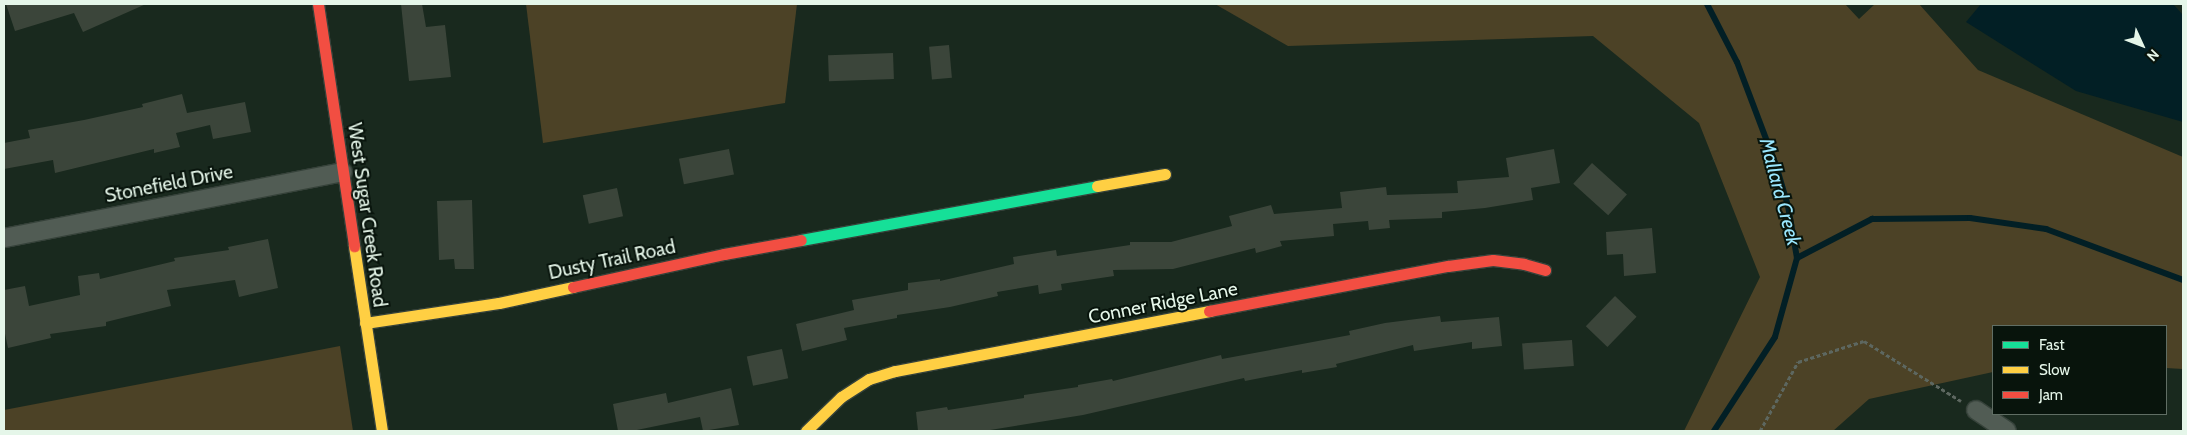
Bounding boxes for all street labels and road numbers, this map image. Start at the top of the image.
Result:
street label: West Sugar Creek Road [343,121,391,309]
street label: Stonefield Drive [103,160,235,208]
street label: Dusty Trail Road [546,235,678,285]
street label: Conner Ridge Lane [1086,277,1240,329]

